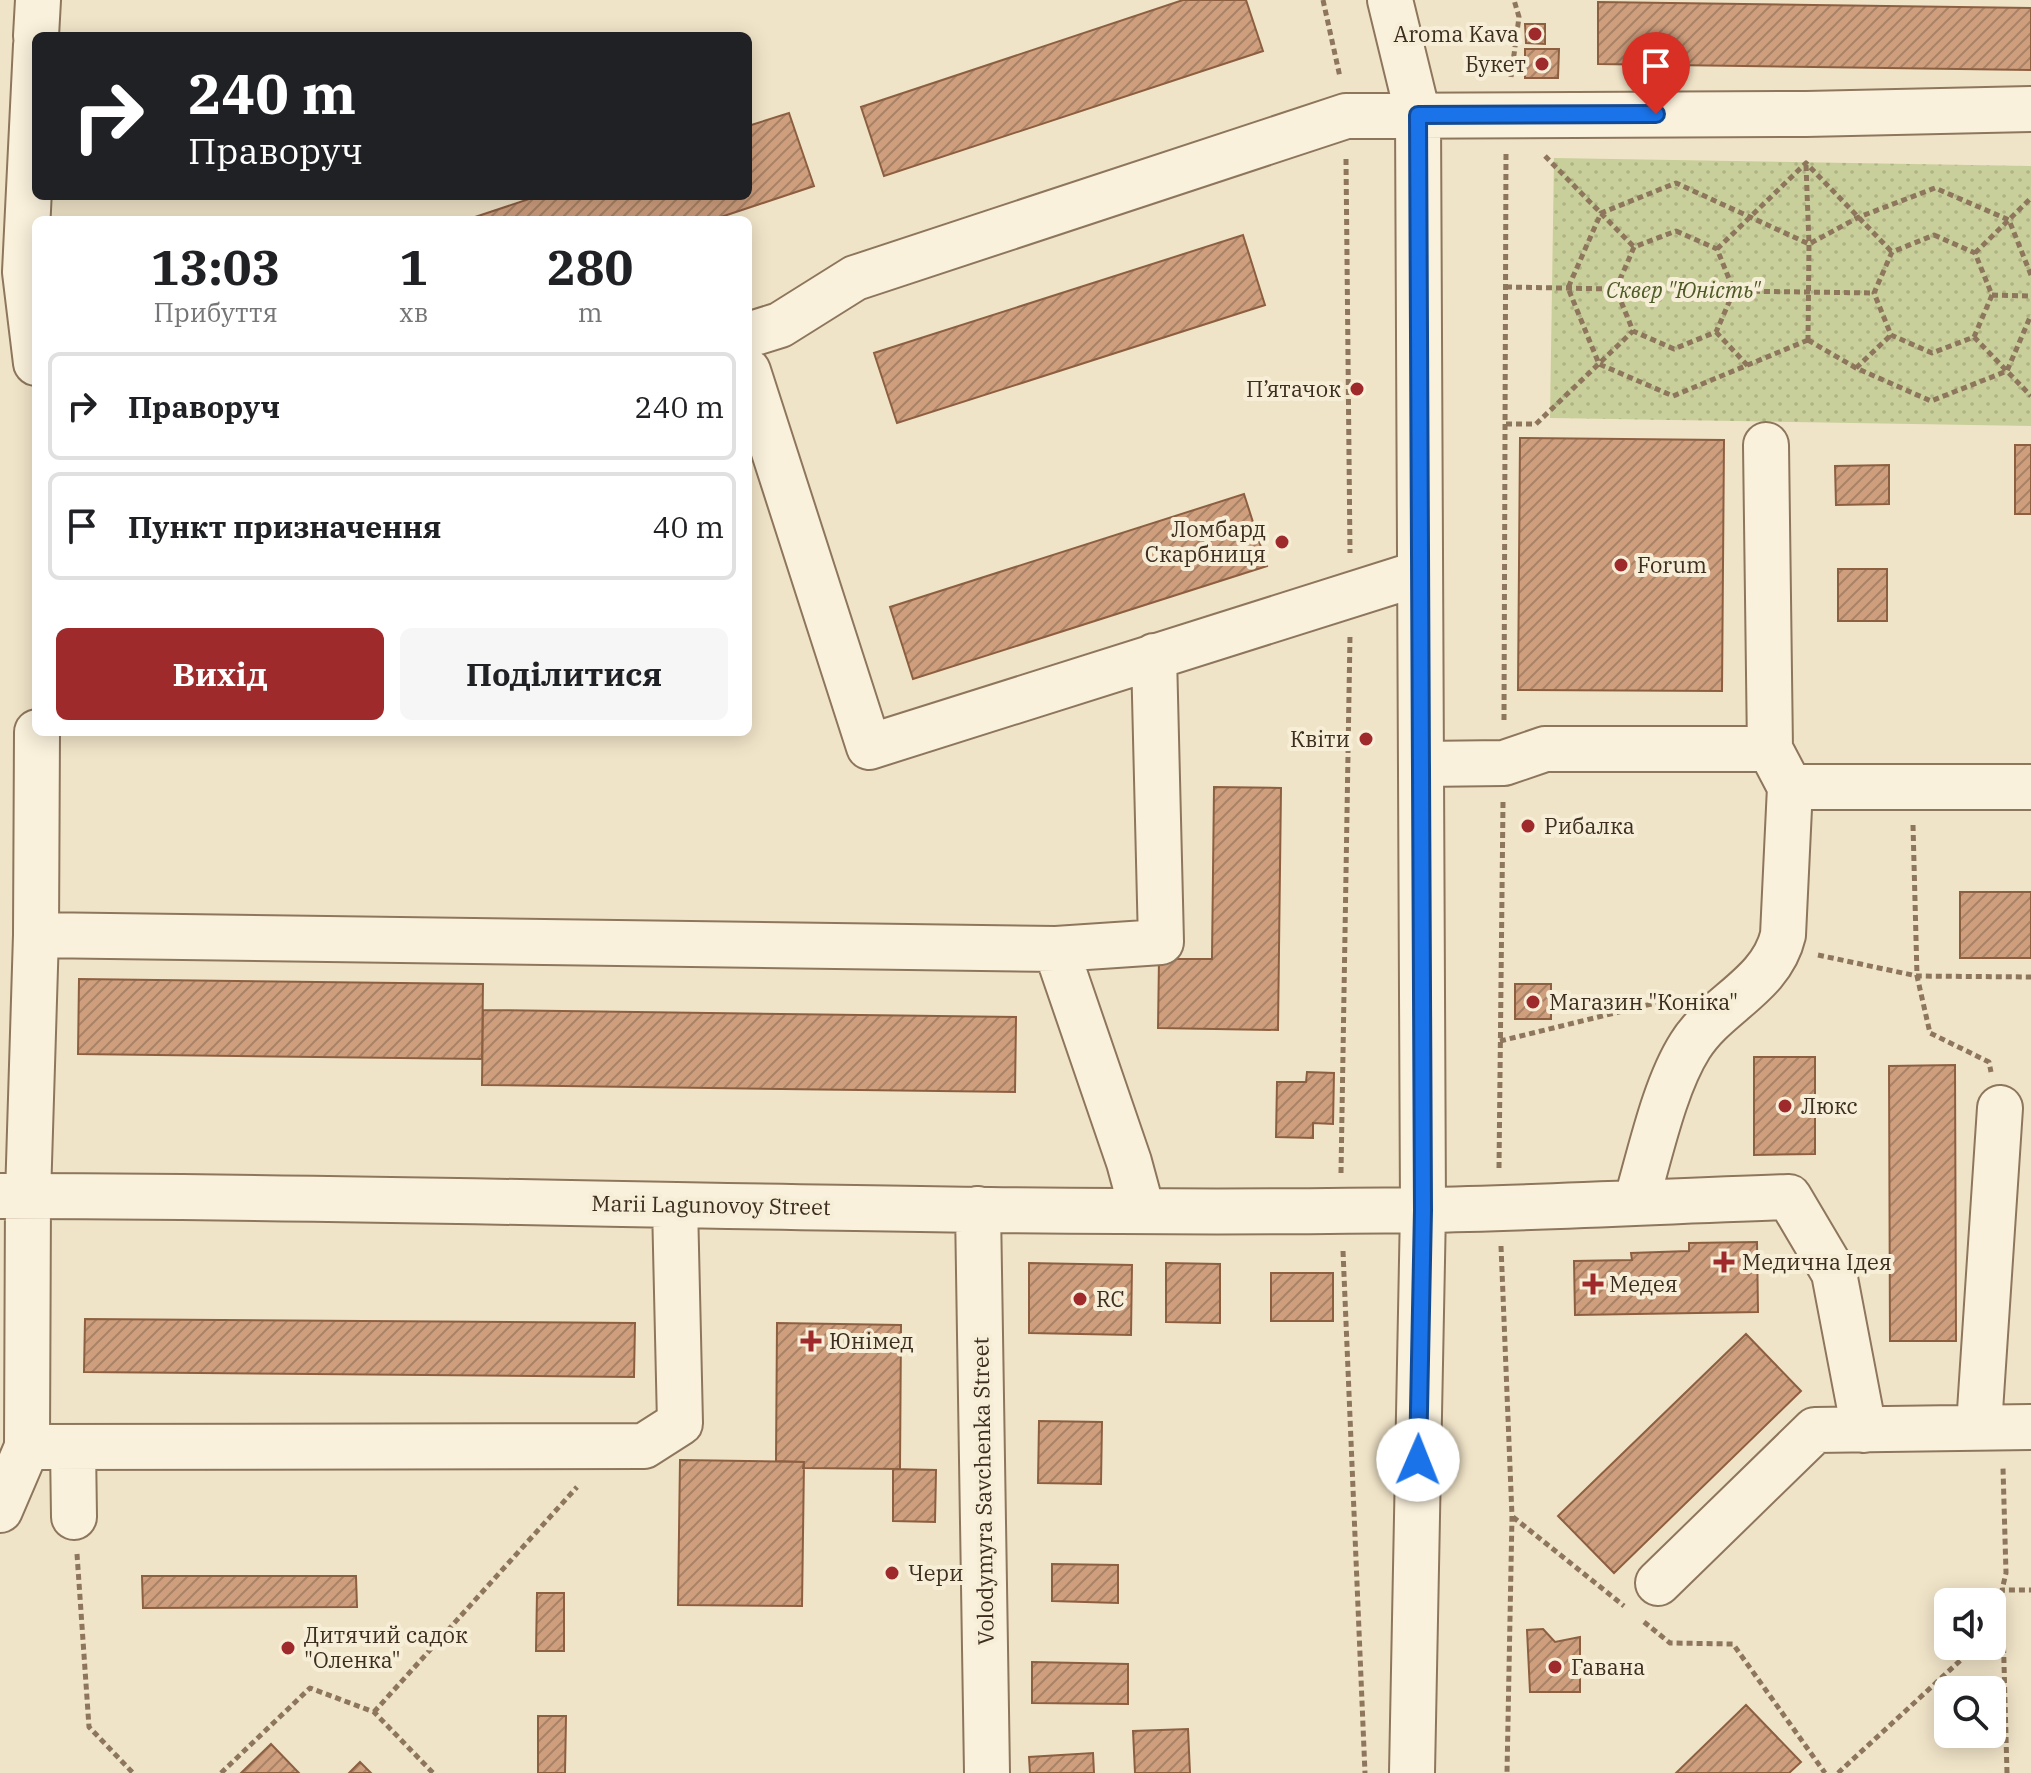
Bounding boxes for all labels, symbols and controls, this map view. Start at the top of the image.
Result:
place label: Aroma Kava [1393,19,1519,48]
marker: Aroma Kava [1526,25,1544,43]
pin [1622,32,1690,114]
icon: arrive [1634,44,1678,88]
place label: Букет [1465,49,1526,78]
marker: Букет [1533,55,1551,73]
text: 240 m [188,57,356,129]
icon: right [56,64,160,168]
text: Праворуч [188,127,363,174]
text: 13:03 [151,236,280,298]
text: 1 [399,236,428,298]
text: 280 [547,236,633,298]
park label: Сквер "Юність" [1606,275,1762,304]
text: Прибуття [153,295,278,329]
text: хв [399,295,428,329]
text: m [578,295,603,329]
place label: П’ятачок [1246,374,1341,403]
marker: П’ятачок [1348,380,1366,398]
icon: right [60,384,104,428]
text: Праворуч [128,387,280,426]
text: 240 m [634,387,724,426]
icon: arrive [60,504,104,548]
text: Пункт призначення [128,507,441,546]
text: 40 m [652,507,724,546]
place label: Ломбард Скарбниця [1145,514,1266,568]
marker: Ломбард Скарбниця [1273,533,1291,551]
place label: Forum [1637,550,1707,579]
marker: Forum [1612,556,1630,574]
button: Вихід [56,628,384,720]
button: Поділитися [400,628,728,720]
place label: Квіти [1290,724,1350,753]
marker: Квіти [1357,730,1375,748]
place label: Рибалка [1544,811,1635,840]
marker: Рибалка [1519,817,1537,835]
place label: Магазин "Коніка" [1549,987,1738,1016]
marker: Магазин "Коніка" [1524,993,1542,1011]
place label: Люкс [1801,1091,1858,1120]
marker: Люкс [1776,1097,1794,1115]
street label: Marii Lagunovoy Street [591,1188,831,1221]
place label: Медична Ідея [1742,1247,1892,1276]
marker: Медична Ідея [1713,1251,1735,1273]
place label: Медея [1609,1269,1678,1298]
marker: Медея [1584,1275,1602,1293]
place label: RC [1096,1284,1125,1313]
marker: RC [1071,1290,1089,1308]
place label: Юнімед [829,1326,914,1355]
marker: Юнімед [800,1330,822,1352]
street label: Volodymyra Savchenka Street [965,1336,1000,1645]
position arrow [1376,1418,1460,1502]
place label: Чери [908,1558,964,1587]
marker: Чери [883,1564,901,1582]
map controls [1934,1588,2006,1748]
button: sound [1934,1588,2006,1660]
place label: Дитячий садок "Оленка" [304,1620,468,1674]
marker: Дитячий садок "Оленка" [279,1639,297,1657]
place label: Гавана [1571,1652,1645,1681]
marker: Гавана [1546,1658,1564,1676]
button: search [1934,1676,2006,1748]

